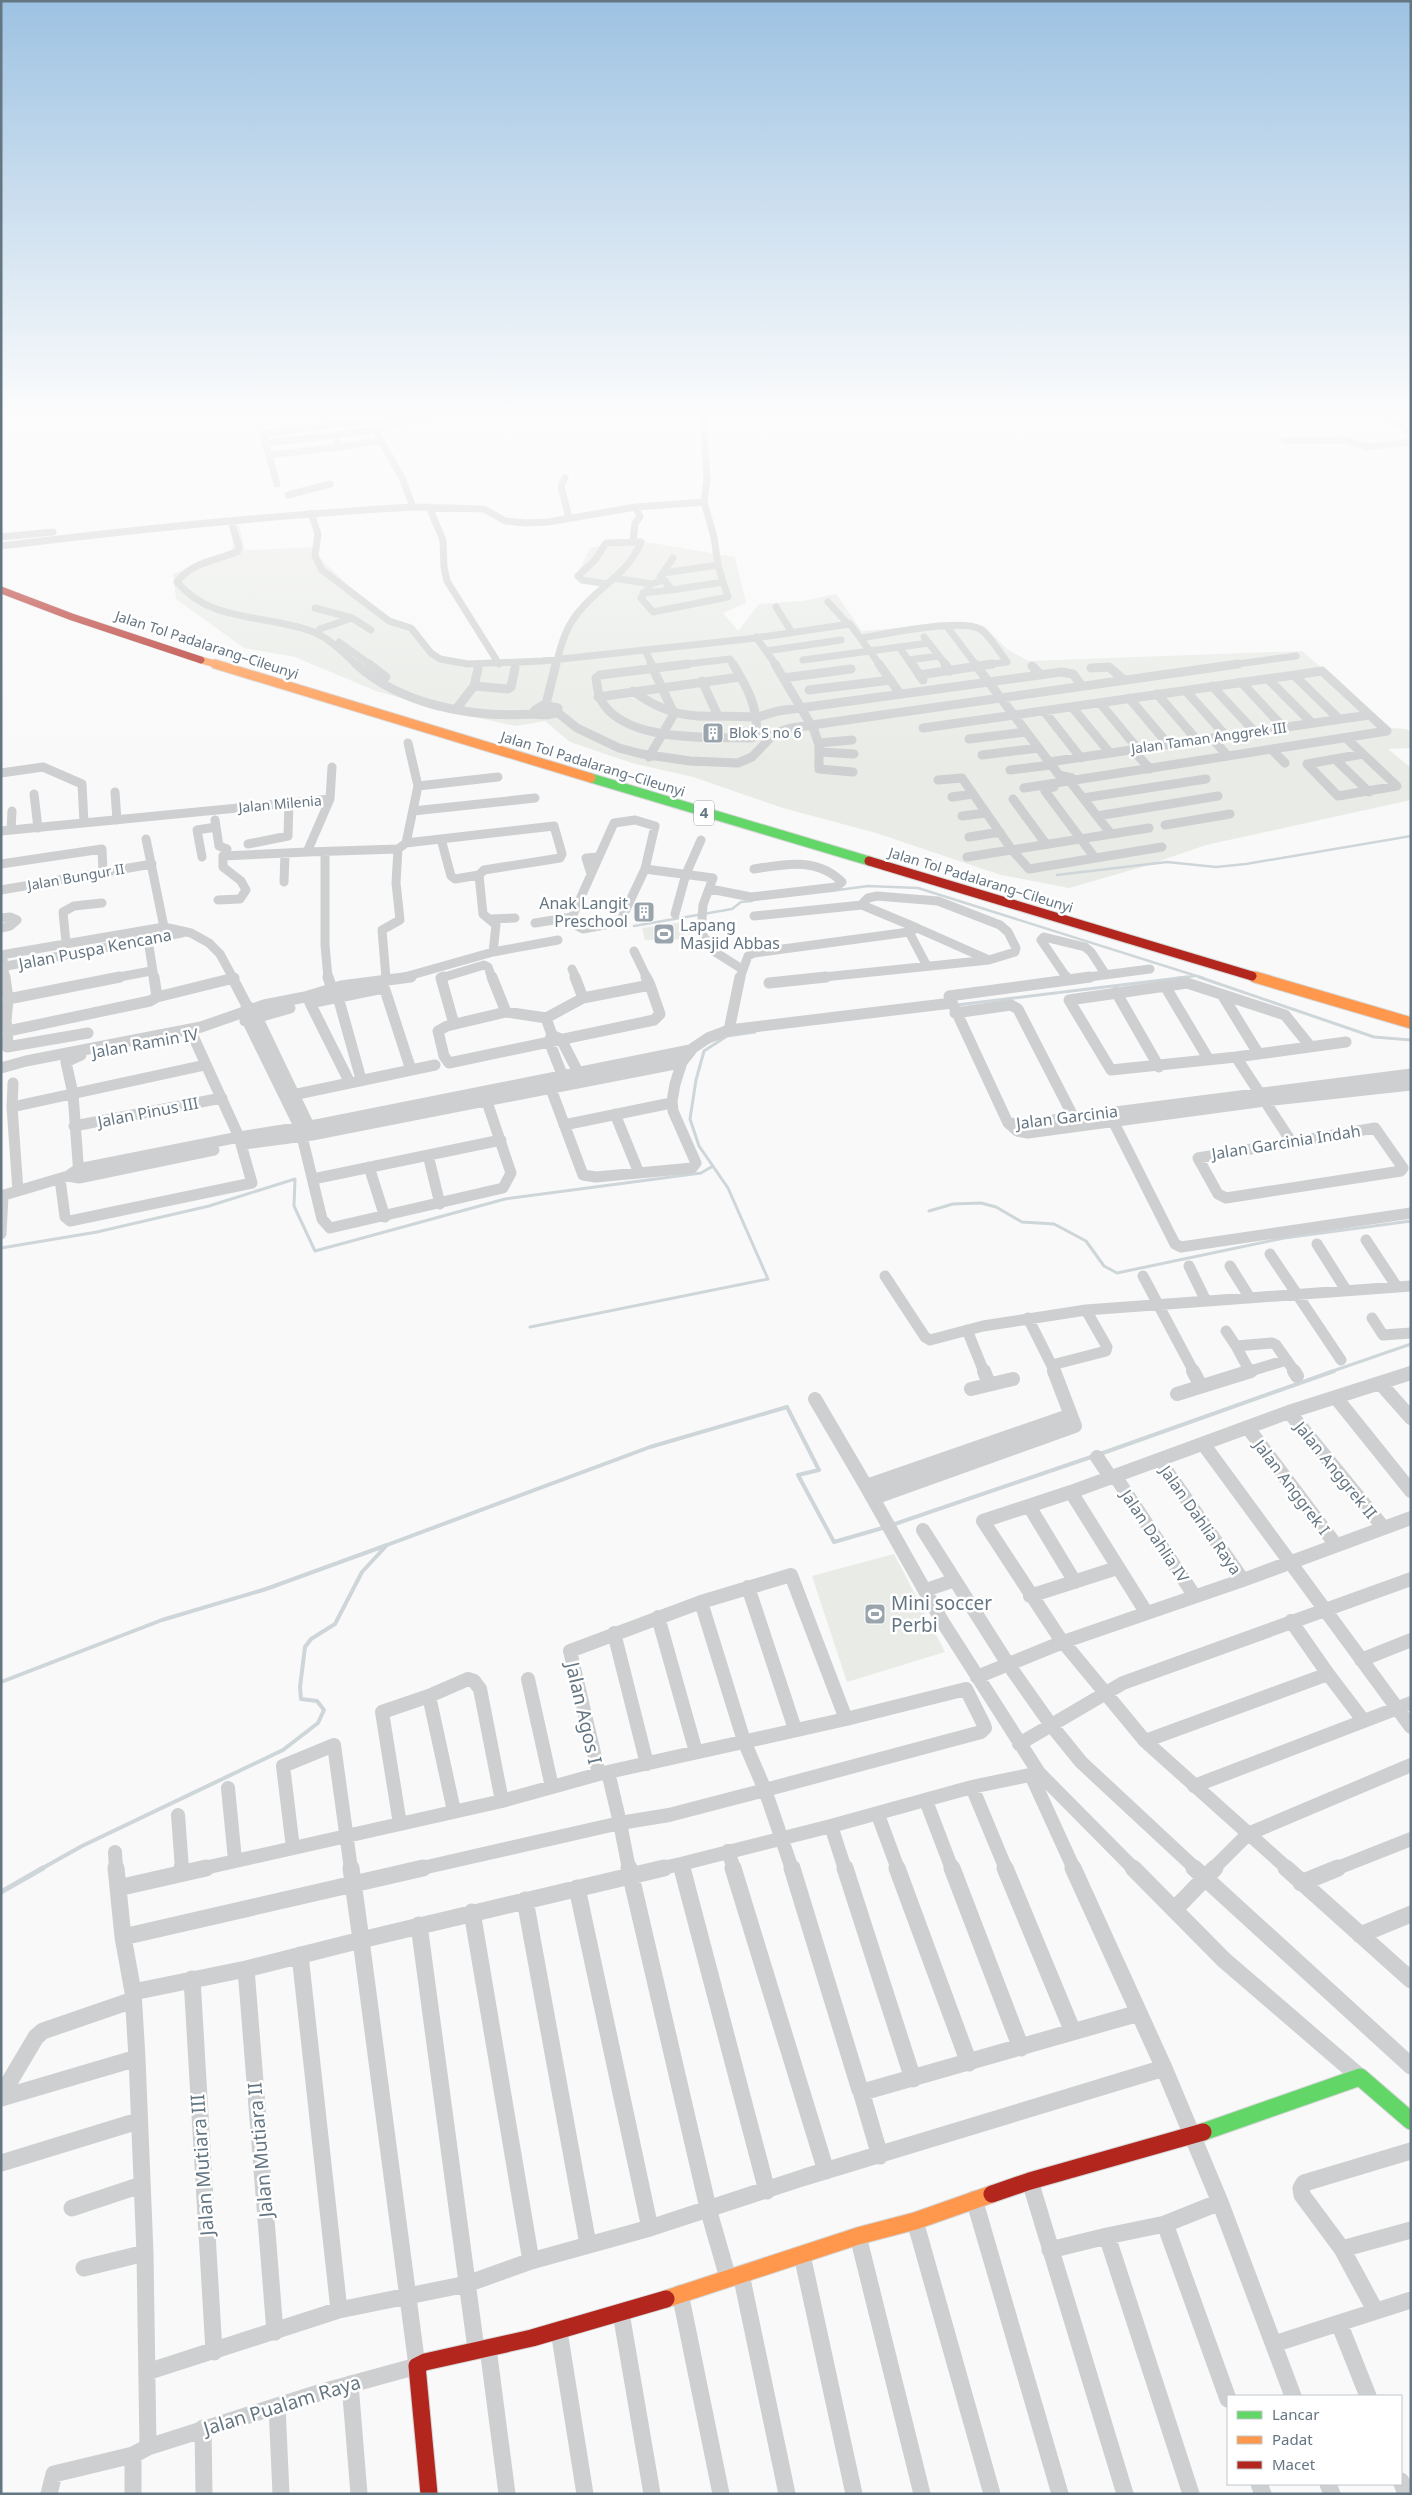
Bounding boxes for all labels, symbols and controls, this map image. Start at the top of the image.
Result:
street label: Jalan Tol Padalarang–Cileunyi [111,605,301,683]
street label: Jalan Taman Anggrek III [1128,717,1288,758]
building icon: Blok S no 6 [701,721,725,745]
place label: Blok S no 6 [729,723,801,742]
street label: Jalan Tol Padalarang–Cileunyi [497,726,688,801]
street label: Jalan Milenia [236,790,322,817]
road number: 4 [694,800,714,826]
street label: Jalan Tol Padalarang–Cileunyi [885,842,1076,917]
street label: Jalan Bungur II [24,859,126,895]
place label: Anak Langit Preschool [539,892,628,932]
building icon: Anak Langit Preschool [632,900,656,924]
place label: Lapang Masjid Abbas [680,914,780,954]
sports icon: Lapang Masjid Abbas [652,922,676,946]
street label: Jalan Puspa Kencana [15,923,173,975]
street label: Jalan Ramin IV [88,1023,200,1064]
street label: Jalan Pinus III [94,1091,200,1133]
street label: Jalan Garcinia [1013,1100,1119,1134]
street label: Jalan Garcinia Indah [1208,1119,1362,1165]
street label: Jalan Anggrek II [1291,1418,1381,1522]
street label: Jalan Anggrek I [1250,1436,1334,1538]
street label: Jalan Dahlia Raya [1154,1459,1247,1579]
street label: Jalan Dahlia IV [1115,1484,1194,1587]
place label: Mini soccer Perbi [891,1590,992,1638]
sports icon: Mini soccer Perbi [863,1602,887,1626]
street label: Jalan Agos I [559,1658,608,1767]
street label: Jalan Mutiara II [241,2081,279,2221]
street label: Jalan Mutiara III [184,2093,220,2239]
street label: Jalan Pualam Raya [198,2369,364,2442]
legend [1227,2395,1402,2485]
text: Lancar [1272,2404,1319,2424]
text: Padat [1272,2429,1313,2449]
text: Macet [1272,2454,1316,2474]

